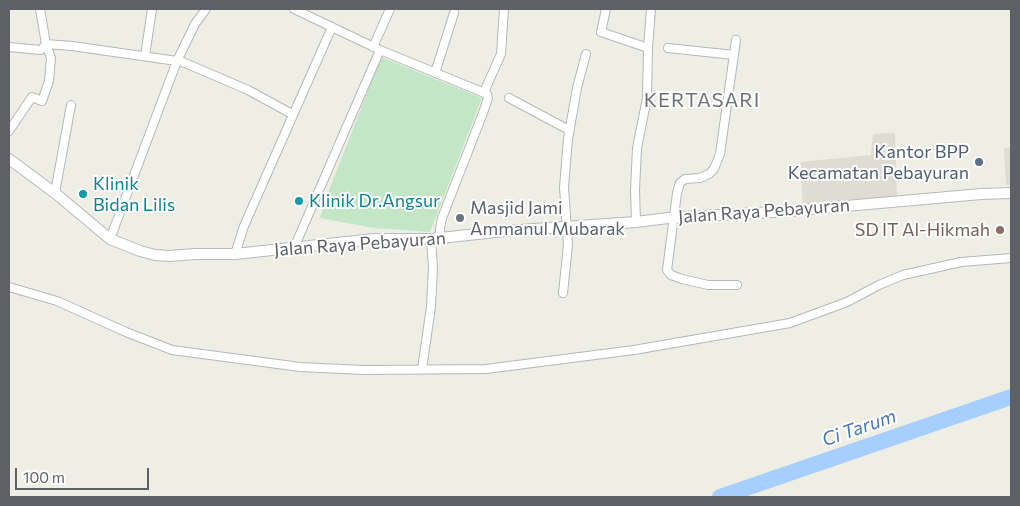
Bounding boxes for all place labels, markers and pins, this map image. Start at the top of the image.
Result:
place label: Kantor BPP Kecamatan Pebayuran [788,141,969,183]
marker: Kantor BPP Kecamatan Pebayuran [973,156,985,168]
place label: Klinik Bidan Lilis [93,173,175,215]
marker: Klinik Bidan Lilis [77,188,89,200]
place label: Klinik Dr.Angsur [309,190,440,212]
marker: Klinik Dr.Angsur [293,195,305,207]
place label: Masjid Jami Ammanul Mubarak [470,197,625,240]
marker: Masjid Jami Ammanul Mubarak [454,212,466,224]
place label: SD IT Al-Hikmah [855,219,990,241]
marker: SD IT Al-Hikmah [994,224,1006,236]

